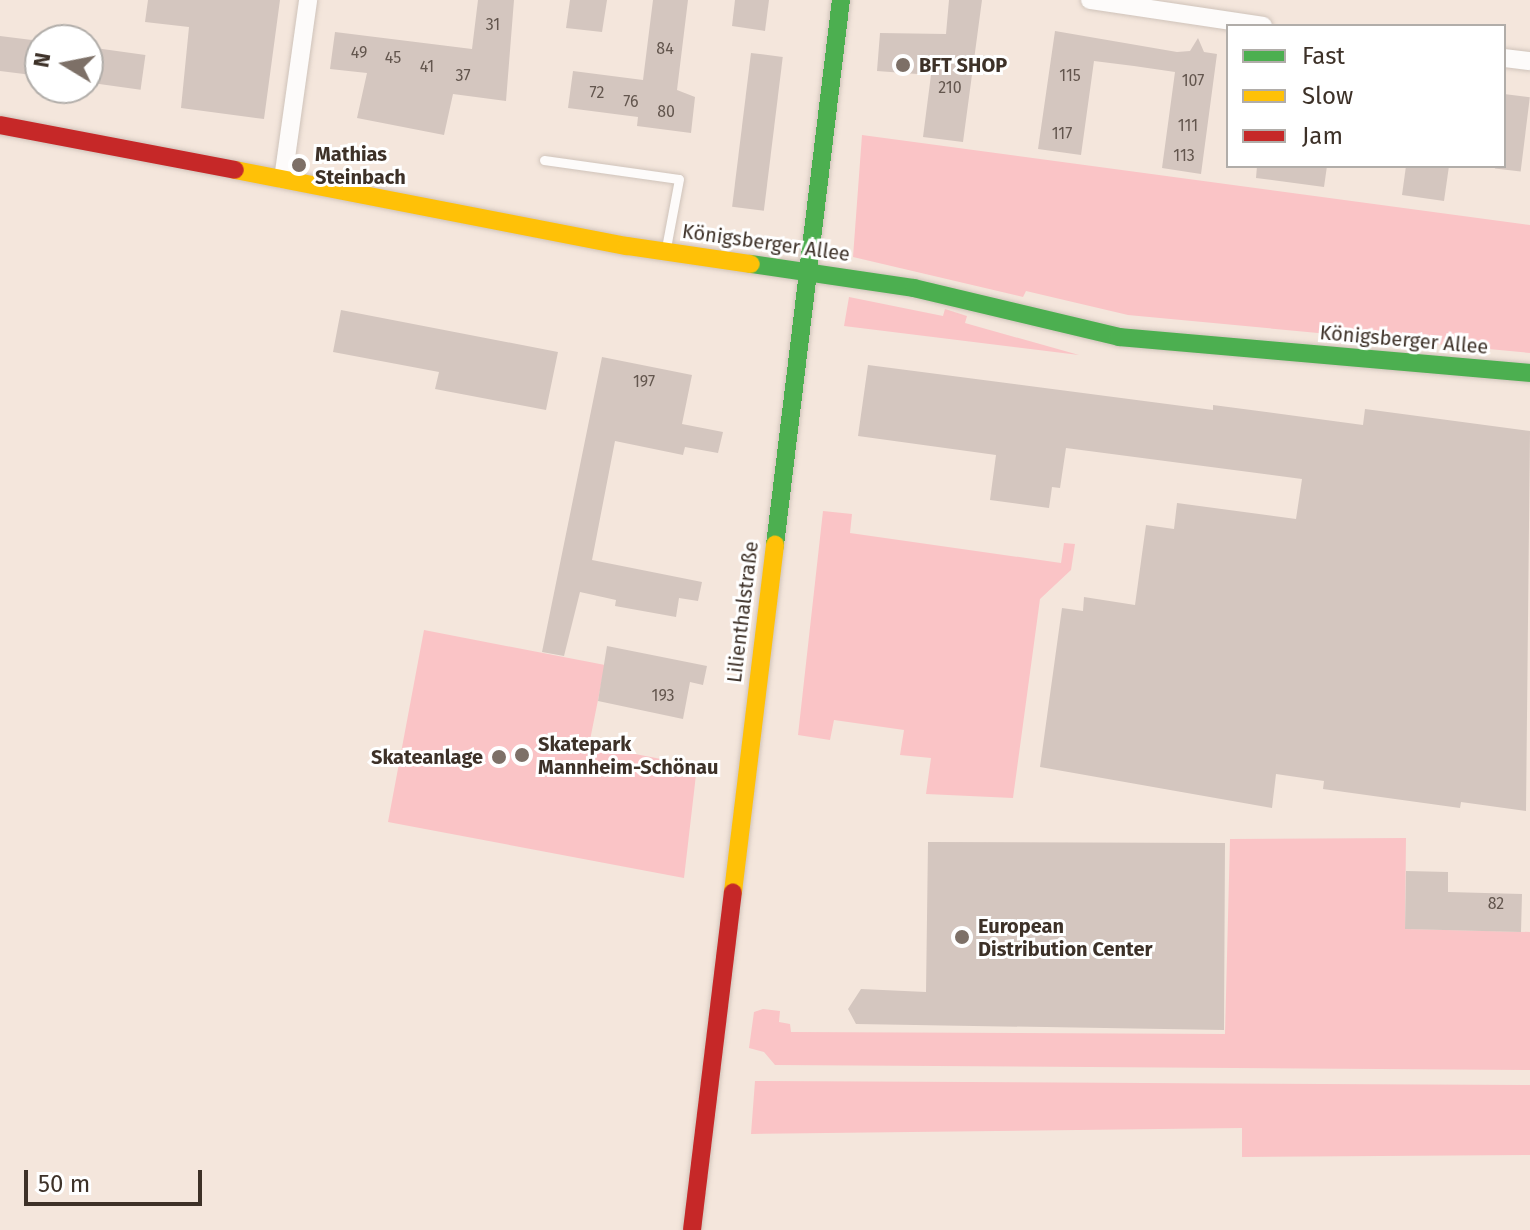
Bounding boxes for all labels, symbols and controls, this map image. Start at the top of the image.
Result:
house number: 31 [486,15,500,35]
north arrow [24,24,104,104]
legend [1226,24,1506,168]
house number: 84 [656,39,674,59]
text: Fast [1302,42,1345,70]
house number: 49 [351,43,367,63]
house number: 45 [385,48,401,68]
text: N [27,51,56,70]
place label: BFT SHOP [919,53,1007,77]
marker: BFT SHOP [894,56,912,74]
house number: 41 [420,57,434,77]
house number: 37 [455,66,471,86]
house number: 115 [1059,66,1081,86]
house number: 107 [1182,71,1204,91]
house number: 210 [938,78,962,98]
text: Slow [1302,82,1353,110]
house number: 72 [590,83,604,103]
house number: 76 [623,92,639,112]
house number: 80 [657,102,675,122]
house number: 111 [1178,116,1198,136]
text: Jam [1302,122,1343,150]
house number: 117 [1052,124,1072,144]
place label: Mathias Steinbach [315,142,406,189]
house number: 113 [1173,146,1195,166]
marker: Mathias Steinbach [290,156,308,174]
street label: Königsberger Allee [681,219,851,267]
street label: Königsberger Allee [1319,321,1489,359]
house number: 197 [633,372,655,392]
street label: Lilienthalstraße [722,540,764,684]
house number: 193 [652,686,674,706]
place label: Skatepark Mannheim-Schönau [538,732,718,779]
place label: Skateanlage [371,745,483,769]
marker: Skatepark Mannheim-Schönau [513,746,531,764]
marker: Skateanlage [490,748,508,766]
house number: 82 [1488,894,1504,914]
place label: European Distribution Center [978,914,1152,961]
marker: European Distribution Center [953,928,971,946]
scale bar [28,1154,206,1204]
text: 50 m [38,1170,90,1198]

